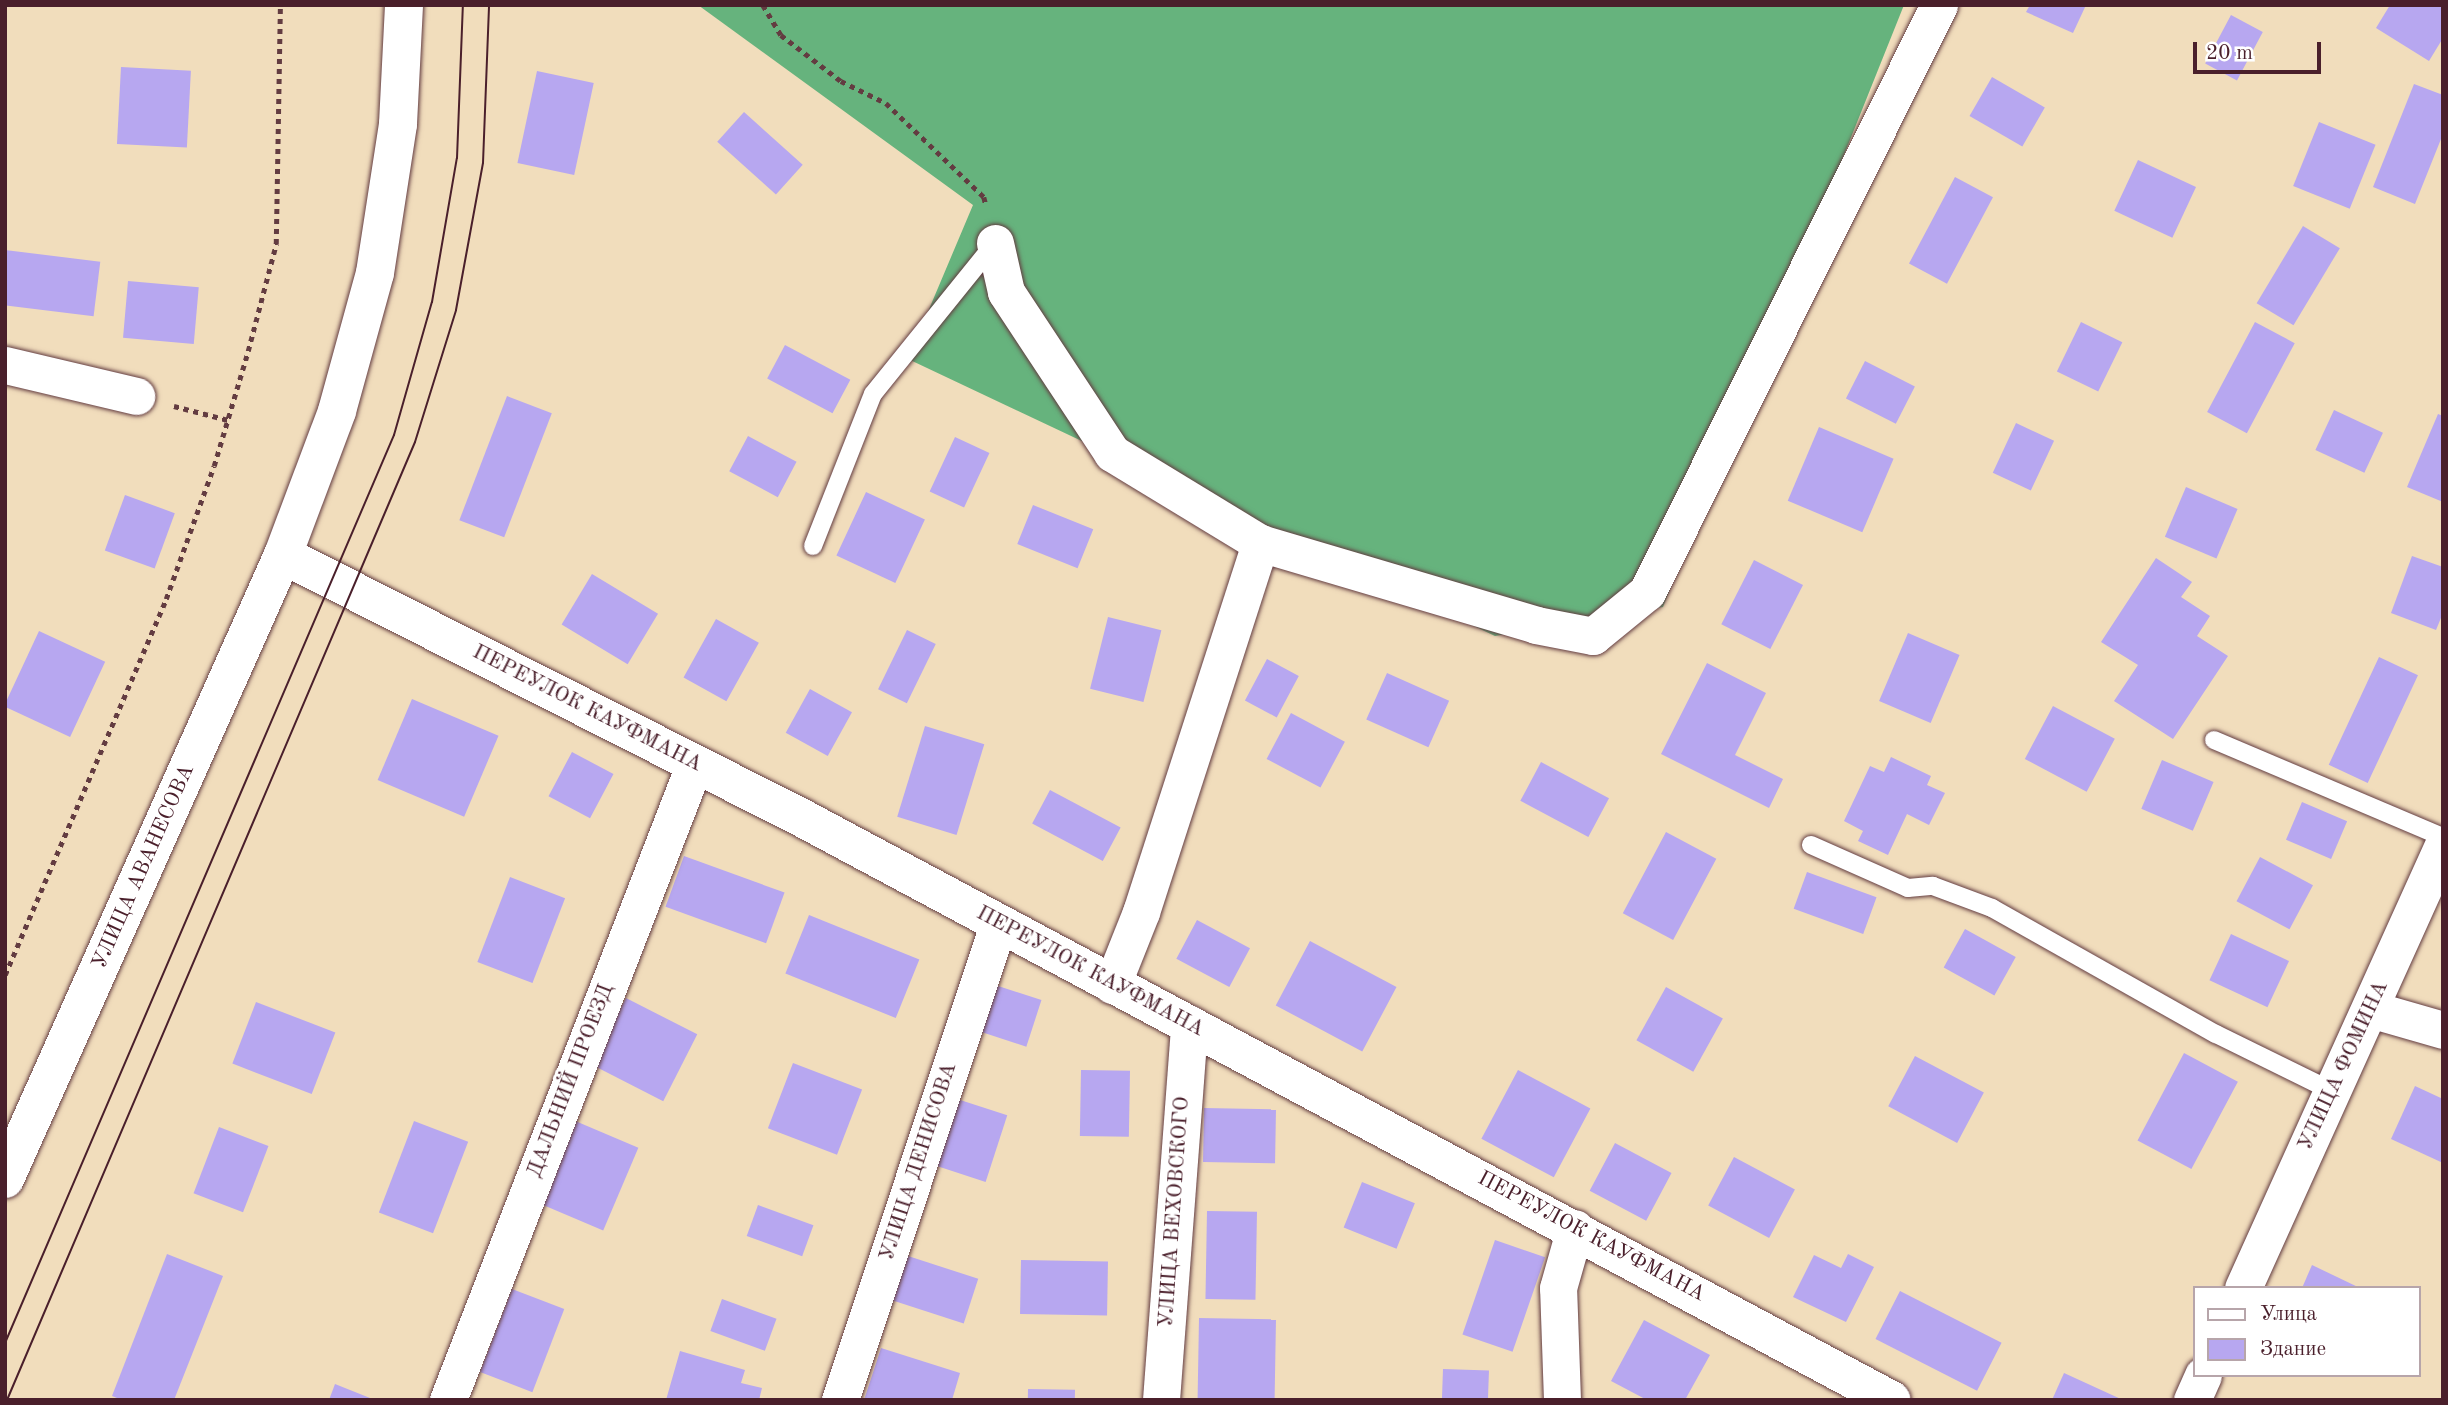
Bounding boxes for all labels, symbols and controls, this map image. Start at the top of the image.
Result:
scale bar [2196,28,2324,72]
text: 20 m [2206,43,2253,64]
street label: ПЕРЕУЛОК КАУФМАНА [468,640,706,778]
street label: УЛИЦА АВАНЕСОВА [88,761,200,973]
street label: ПЕРЕУЛОК КАУФМАНА [972,901,1208,1043]
street label: УЛИЦА ФОМИНА [2294,977,2394,1155]
street label: ДАЛЬНИЙ ПРОЕЗД [522,981,620,1181]
street label: УЛИЦА ДЕНИСОВА [875,1060,963,1264]
street label: УЛИЦА ВЕХОВСКОГО [1154,1096,1196,1328]
street label: ПЕРЕУЛОК КАУФМАНА [1473,1166,1709,1308]
legend [2192,1286,2420,1377]
text: Улица [2260,1304,2317,1325]
text: Здание [2260,1339,2326,1360]

